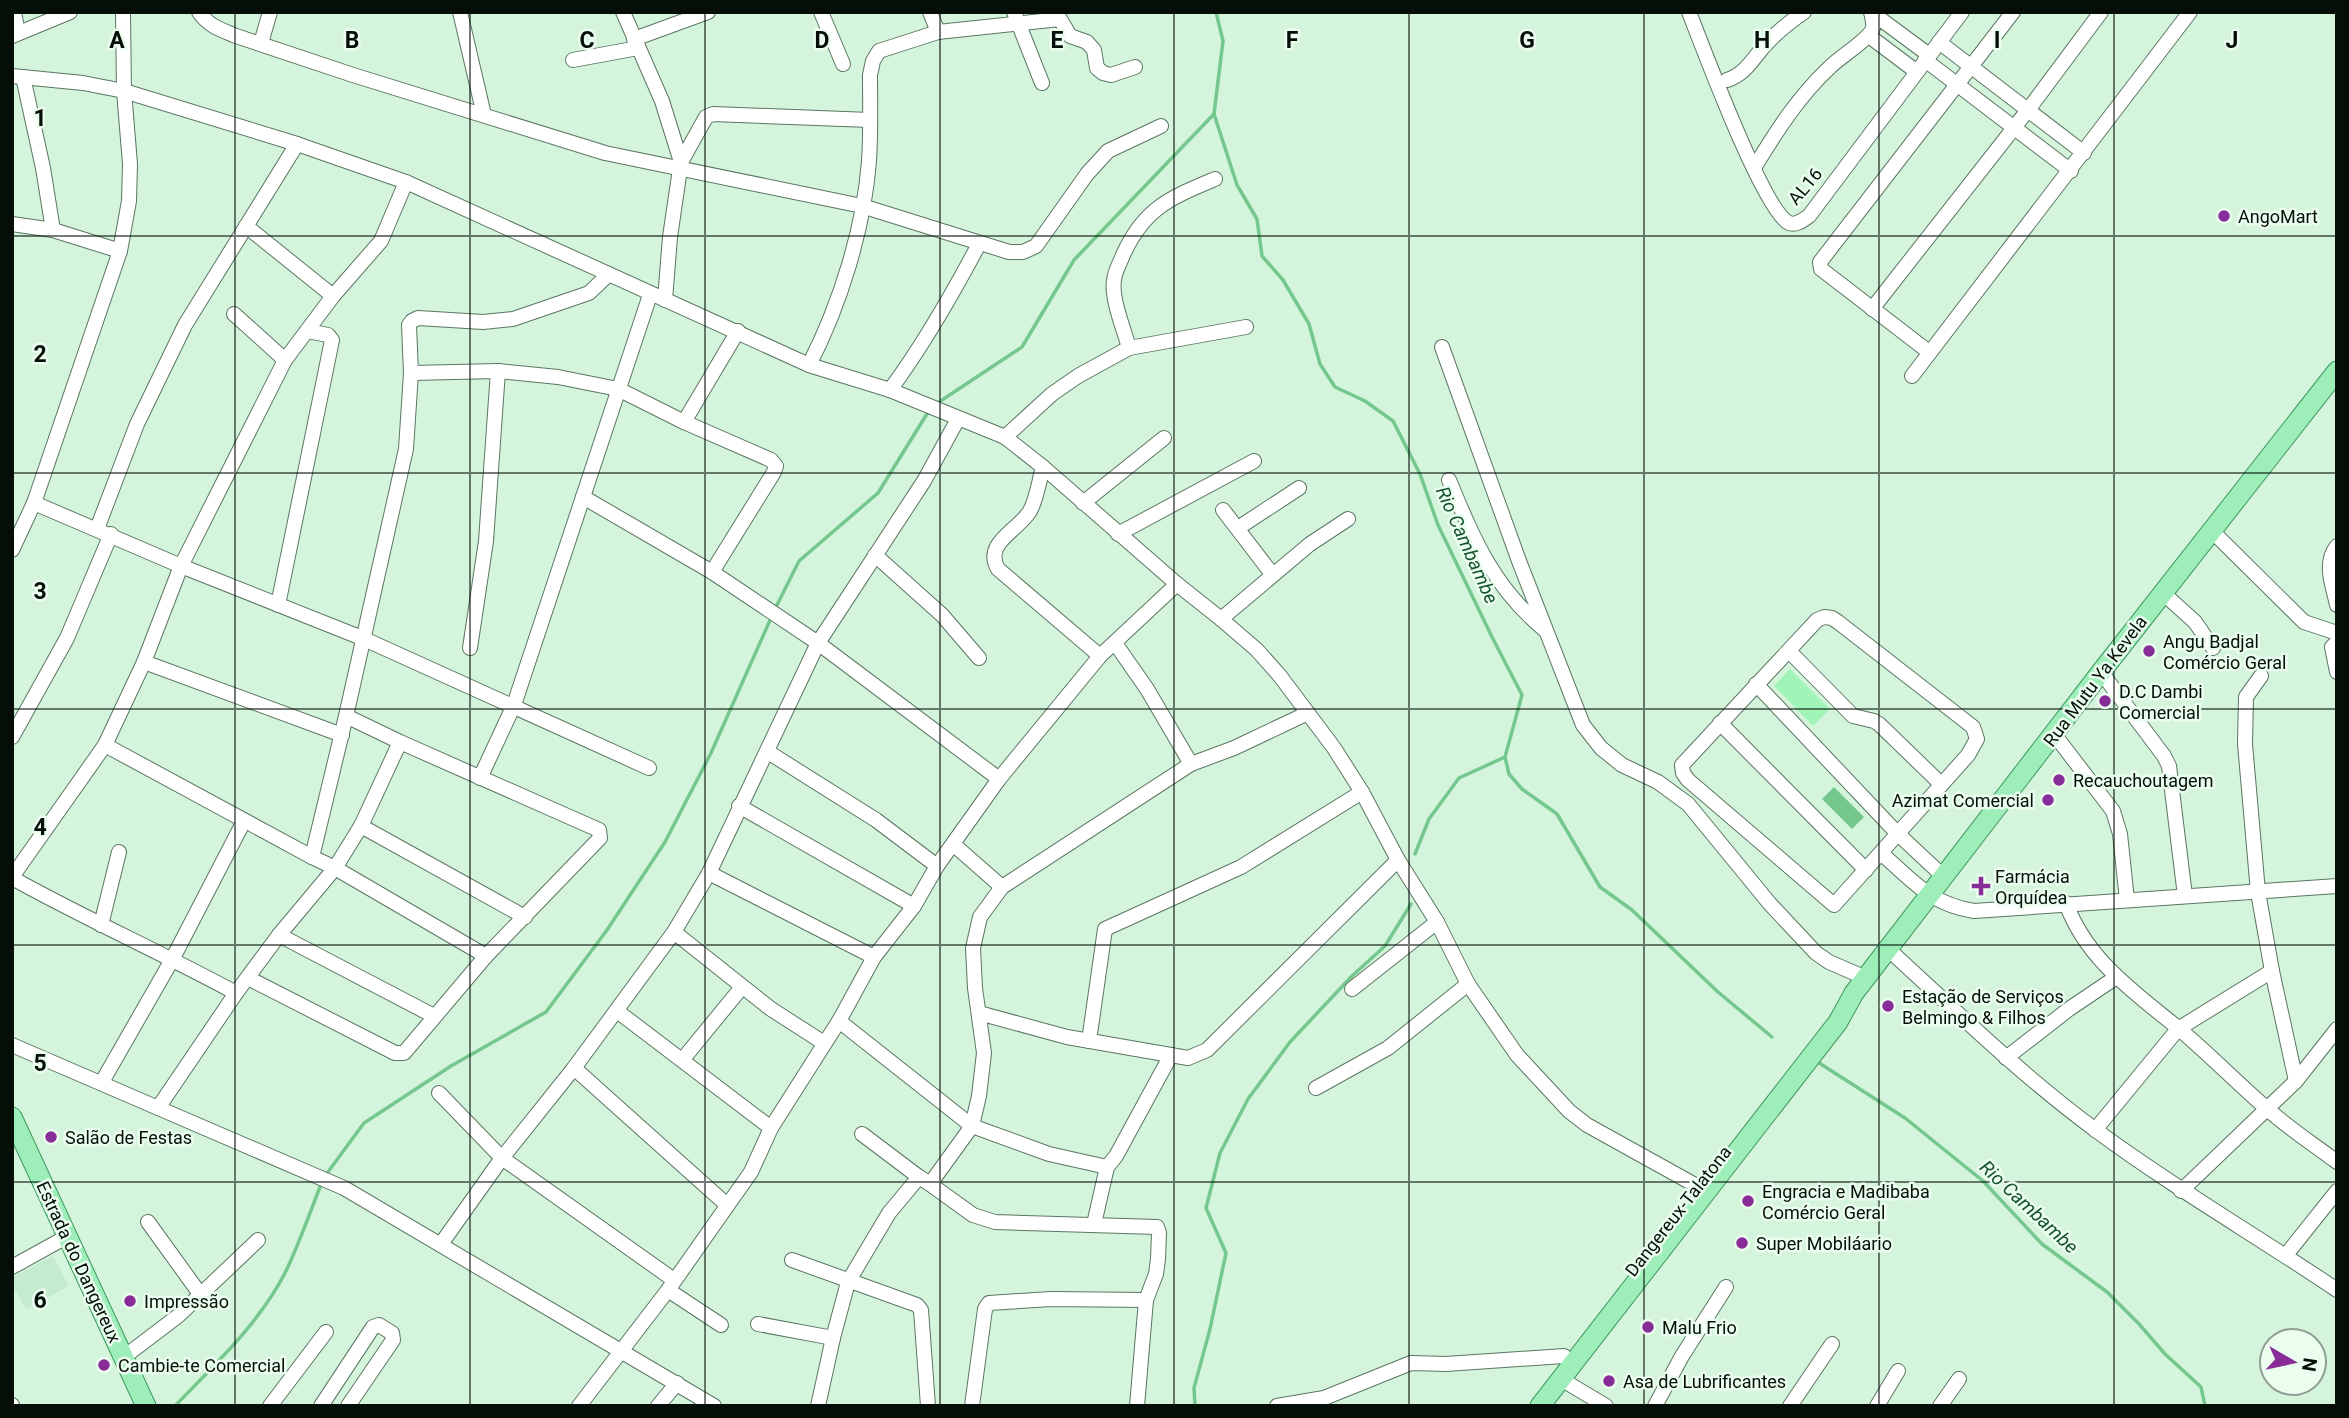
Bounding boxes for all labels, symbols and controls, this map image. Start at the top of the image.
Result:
text: A [109,27,125,54]
text: B [345,27,359,54]
text: C [579,27,595,54]
text: D [815,27,829,54]
text: E [1051,27,1064,54]
text: F [1286,27,1299,54]
text: G [1519,27,1535,54]
text: H [1754,27,1770,54]
text: I [1994,27,2000,54]
text: J [2226,27,2238,54]
text: 1 [33,105,47,132]
street label: AL16 [1784,163,1826,209]
place label: AngoMart [2238,206,2318,227]
marker: AngoMart [2216,208,2232,224]
text: 2 [33,341,47,368]
water label: Rio Cambambe [1431,483,1503,607]
text: 3 [33,578,47,605]
street label: Rua Mutu Ya Kevela [2039,611,2151,751]
place label: Angu Badjal Comércio Geral [2163,631,2287,673]
marker: Angu Badjal Comércio Geral [2141,643,2157,659]
place label: D.C Dambi Comercial [2119,681,2203,723]
marker: D.C Dambi Comercial [2097,693,2113,709]
place label: Recauchoutagem [2073,770,2213,791]
marker: Recauchoutagem [2051,772,2067,788]
place label: Azimat Comercial [1892,790,2034,811]
marker: Azimat Comercial [2040,792,2056,808]
text: 4 [33,814,47,841]
place label: Farmácia Orquídea [1995,866,2070,908]
marker: Farmácia Orquídea [1973,878,1989,894]
place label: Estação de Serviços Belmingo & Filhos [1902,986,2064,1028]
marker: Estação de Serviços Belmingo & Filhos [1880,998,1896,1014]
text: 5 [33,1050,47,1077]
place label: Salão de Festas [65,1127,192,1148]
marker: Salão de Festas [43,1129,59,1145]
street label: Dangereux-Talatona [1620,1142,1736,1280]
water label: Rio Cambambe [1975,1156,2083,1258]
street label: Estrada do Dangereux [32,1178,126,1346]
place label: Engracia e Madibaba Comércio Geral [1762,1181,1930,1223]
marker: Engracia e Madibaba Comércio Geral [1740,1193,1756,1209]
place label: Super Mobiláario [1756,1233,1892,1254]
marker: Super Mobiláario [1734,1235,1750,1251]
text: 6 [33,1287,47,1314]
place label: Impressão [144,1291,229,1312]
marker: Impressão [122,1293,138,1309]
place label: Malu Frio [1662,1317,1737,1338]
marker: Malu Frio [1640,1319,1656,1335]
north arrow [2258,1327,2328,1397]
place label: Cambie-te Comercial [118,1355,285,1376]
text: N [2297,1356,2322,1373]
marker: Cambie-te Comercial [96,1357,112,1373]
place label: Asa de Lubrificantes [1623,1371,1786,1392]
marker: Asa de Lubrificantes [1601,1373,1617,1389]

